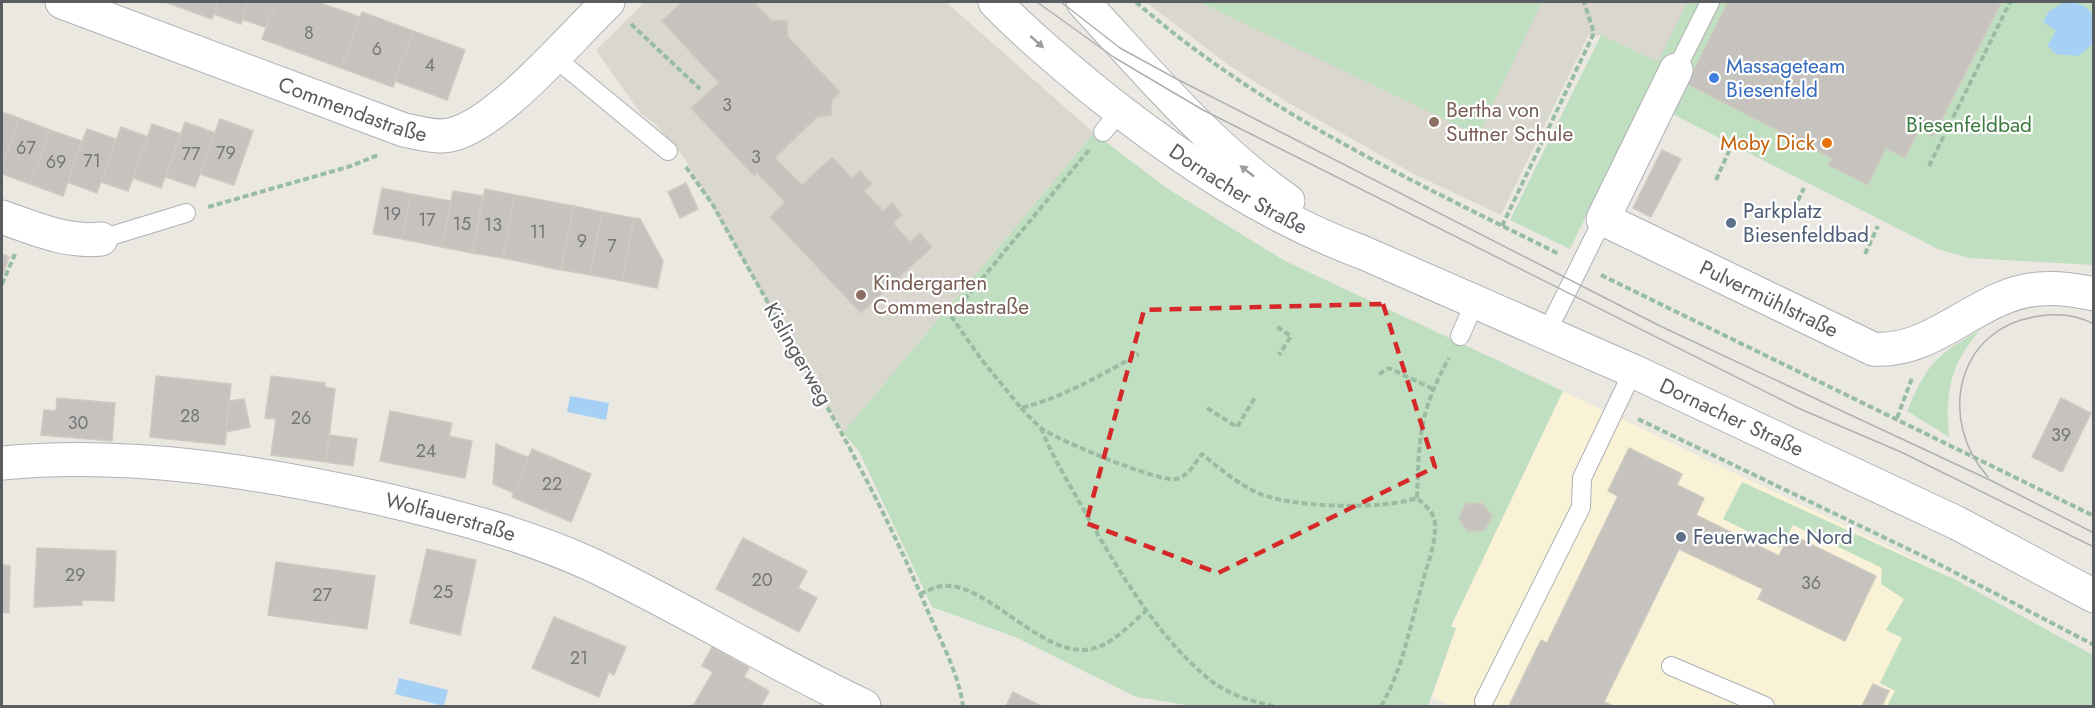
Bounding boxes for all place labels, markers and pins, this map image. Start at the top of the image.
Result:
place label: Massageteam Biesenfeld [1726,51,1845,105]
marker: Massageteam Biesenfeld [1707,71,1721,85]
place label: Bertha von Suttner Schule [1446,95,1573,149]
marker: Bertha von Suttner Schule [1427,115,1441,129]
place label: Moby Dick [1720,128,1816,158]
marker: Moby Dick [1820,136,1834,150]
place label: Parkplatz Biesenfeldbad [1743,196,1869,250]
marker: Parkplatz Biesenfeldbad [1724,216,1738,230]
place label: Kindergarten Commendastraße [873,268,1029,322]
marker: Kindergarten Commendastraße [854,288,868,302]
place label: Feuerwache Nord [1693,522,1853,552]
marker: Feuerwache Nord [1674,530,1688,544]

